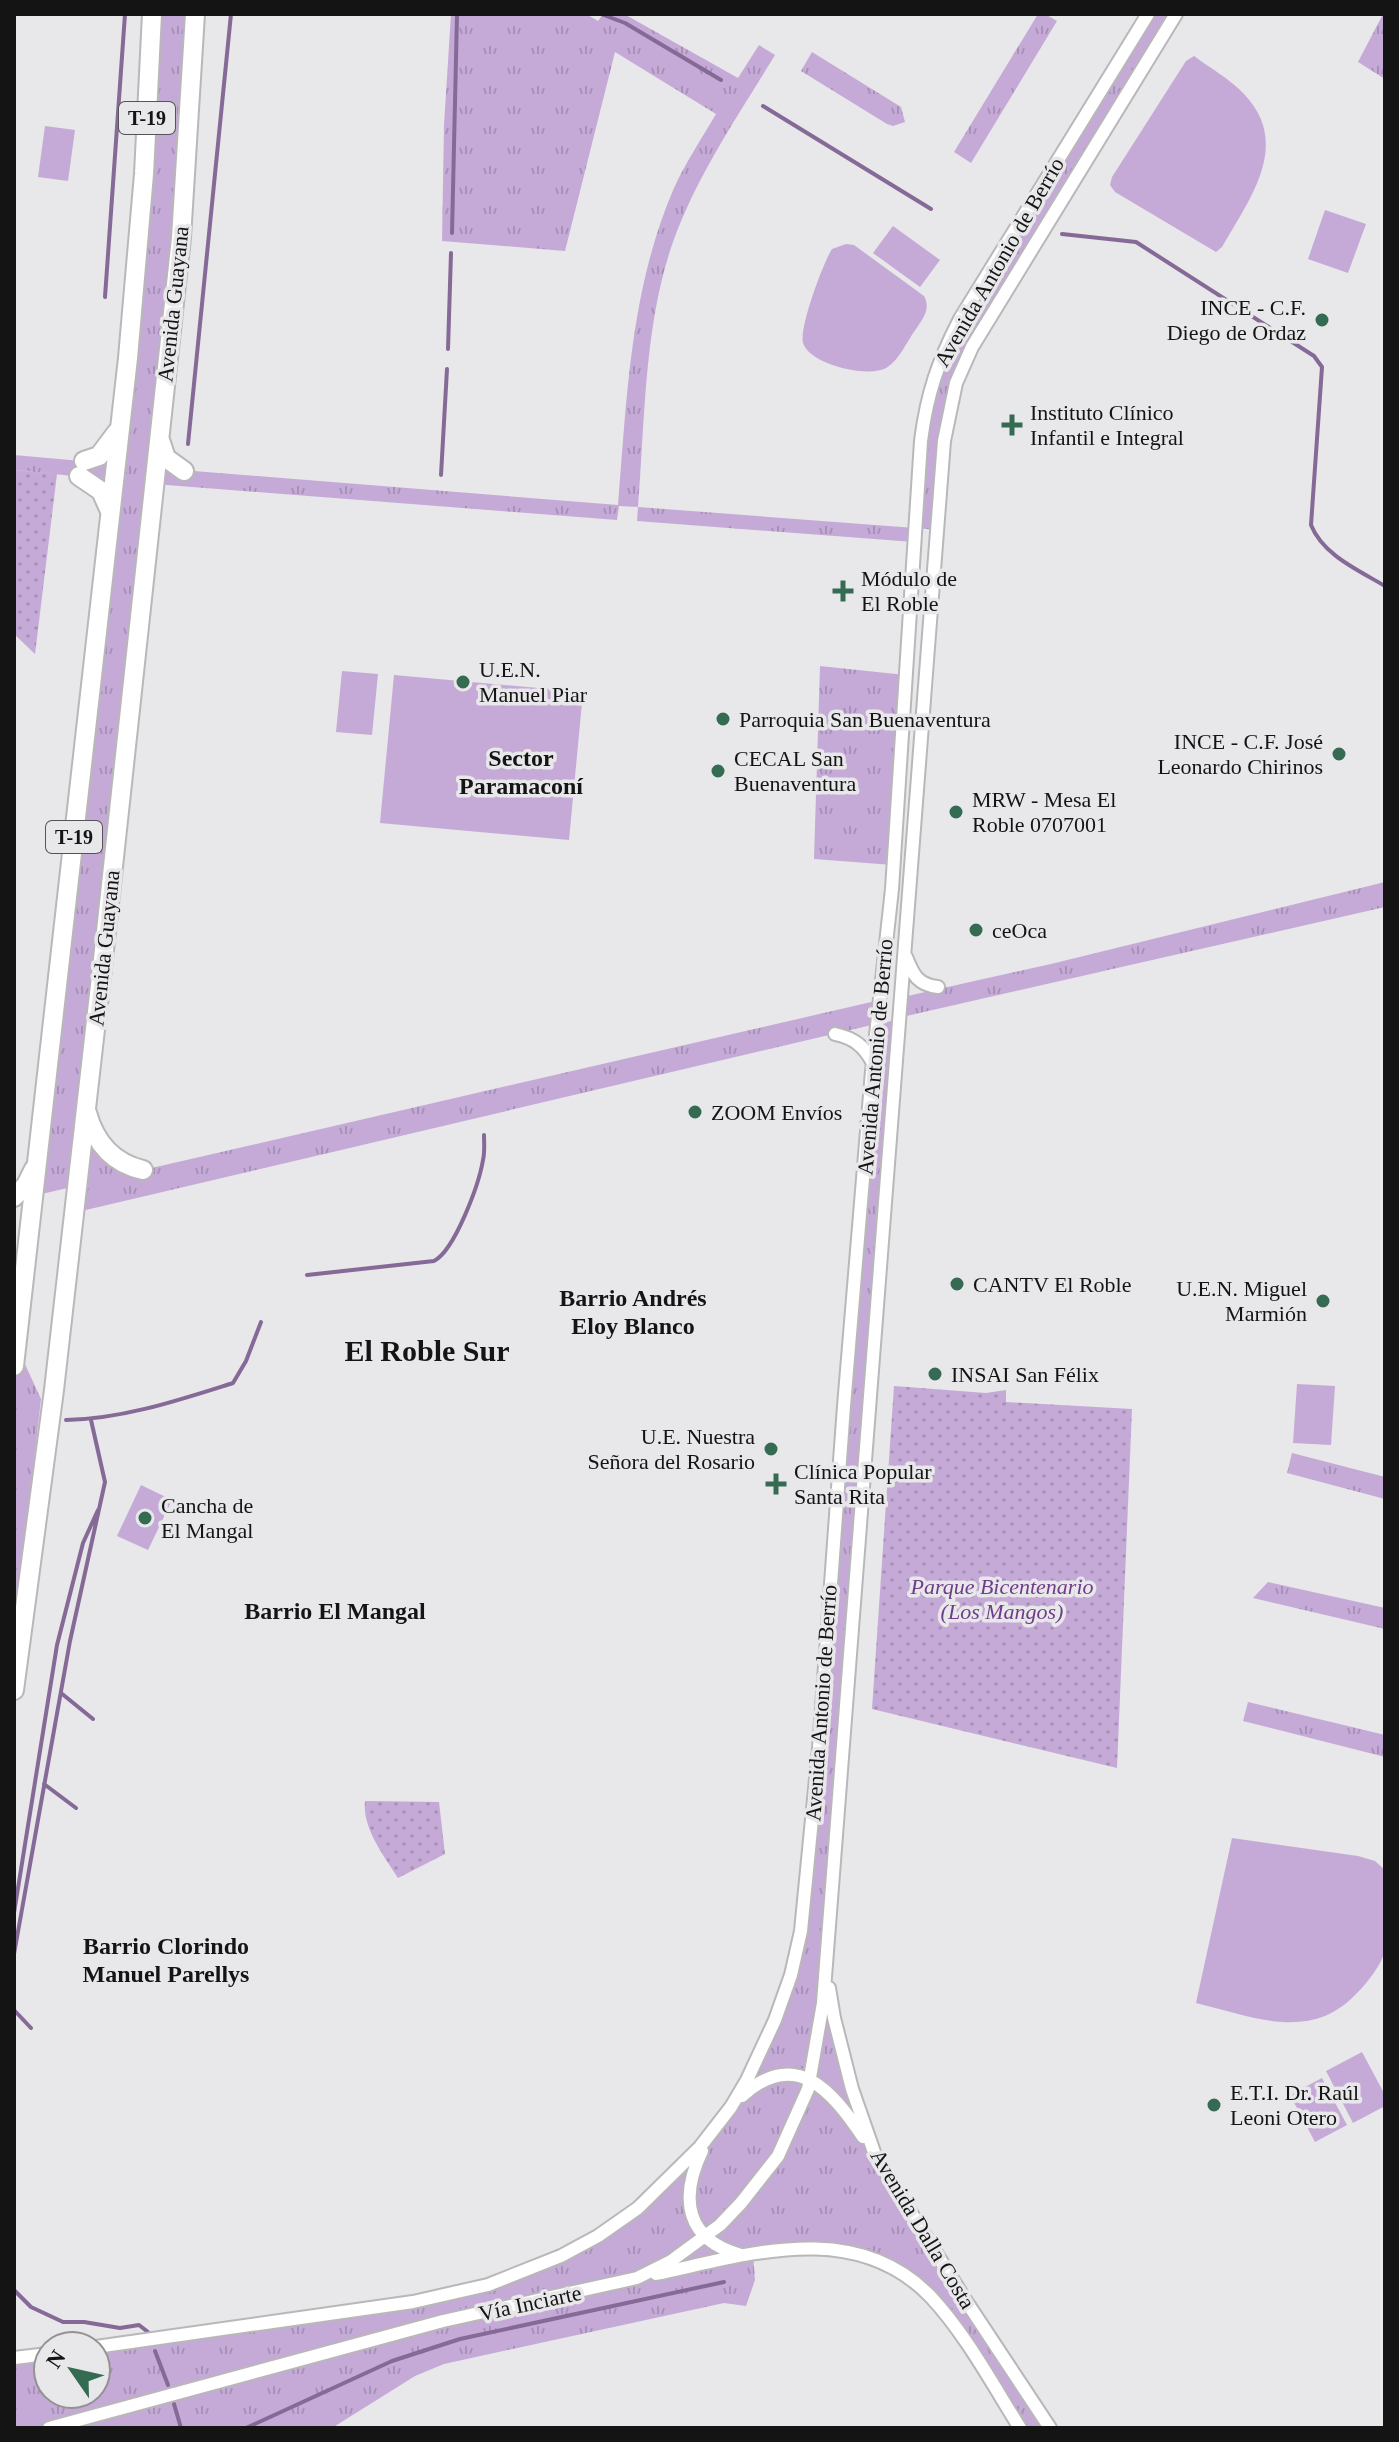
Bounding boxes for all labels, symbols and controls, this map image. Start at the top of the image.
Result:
road number: T-19 [119,102,175,134]
street label: Avenida Antonio de Berrío [929,153,1069,371]
street label: Avenida Guayana [152,225,194,383]
place label: INCE - C.F. Diego de Ordaz [1167,295,1306,345]
marker: INCE - C.F. Diego de Ordaz [1313,311,1331,329]
place label: Instituto Clínico Infantil e Integral [1030,400,1184,450]
marker: Instituto Clínico Infantil e Integral [1001,414,1023,436]
place label: Módulo de El Roble [861,566,957,616]
marker: Módulo de El Roble [832,580,854,602]
place label: U.E.N. Manuel Piar [479,657,588,707]
marker: U.E.N. Manuel Piar [454,673,472,691]
place label: Parroquia San Buenaventura [739,707,991,732]
marker: Parroquia San Buenaventura [714,710,732,728]
place label: INCE - C.F. José Leonardo Chirinos [1157,729,1323,779]
district label: Sector Paramaconí [459,745,583,799]
marker: INCE - C.F. José Leonardo Chirinos [1330,745,1348,763]
place label: CECAL San Buenaventura [734,746,856,796]
marker: CECAL San Buenaventura [709,762,727,780]
place label: MRW - Mesa El Roble 0707001 [972,787,1116,837]
marker: MRW - Mesa El Roble 0707001 [947,803,965,821]
road number: T-19 [46,821,102,853]
street label: Avenida Guayana [83,869,125,1027]
place label: ceOca [992,918,1047,943]
marker: ceOca [967,921,985,939]
street label: Avenida Antonio de Berrío [852,938,898,1176]
place label: ZOOM Envíos [711,1100,842,1125]
marker: ZOOM Envíos [686,1103,704,1121]
place label: CANTV El Roble [973,1272,1131,1297]
marker: CANTV El Roble [948,1275,966,1293]
place label: U.E.N. Miguel Marmión [1176,1276,1307,1326]
district label: Barrio Andrés Eloy Blanco [559,1285,707,1339]
marker: U.E.N. Miguel Marmión [1314,1292,1332,1310]
district label: El Roble Sur [344,1334,510,1367]
place label: INSAI San Félix [951,1362,1099,1387]
marker: INSAI San Félix [926,1365,944,1383]
place label: U.E. Nuestra Señora del Rosario [588,1424,755,1474]
marker: U.E. Nuestra Señora del Rosario [762,1440,780,1458]
place label: Clínica Popular Santa Rita [794,1459,932,1509]
marker: Clínica Popular Santa Rita [765,1473,787,1495]
place label: Cancha de El Mangal [161,1493,253,1543]
marker: Cancha de El Mangal [136,1509,154,1527]
park label: Parque Bicentenario (Los Mangos) [909,1574,1094,1624]
street label: Avenida Antonio de Berrío [800,1584,842,1822]
district label: Barrio El Mangal [244,1598,426,1624]
district label: Barrio Clorindo Manuel Parellys [83,1933,249,1987]
place label: E.T.I. Dr. Raúl Leoni Otero [1230,2080,1359,2130]
marker: E.T.I. Dr. Raúl Leoni Otero [1205,2096,1223,2114]
street label: Avenida Dalla Costa [866,2145,981,2313]
street label: Vía Inciarte [476,2280,584,2326]
north arrow [32,2330,112,2410]
text: N [41,2345,71,2373]

